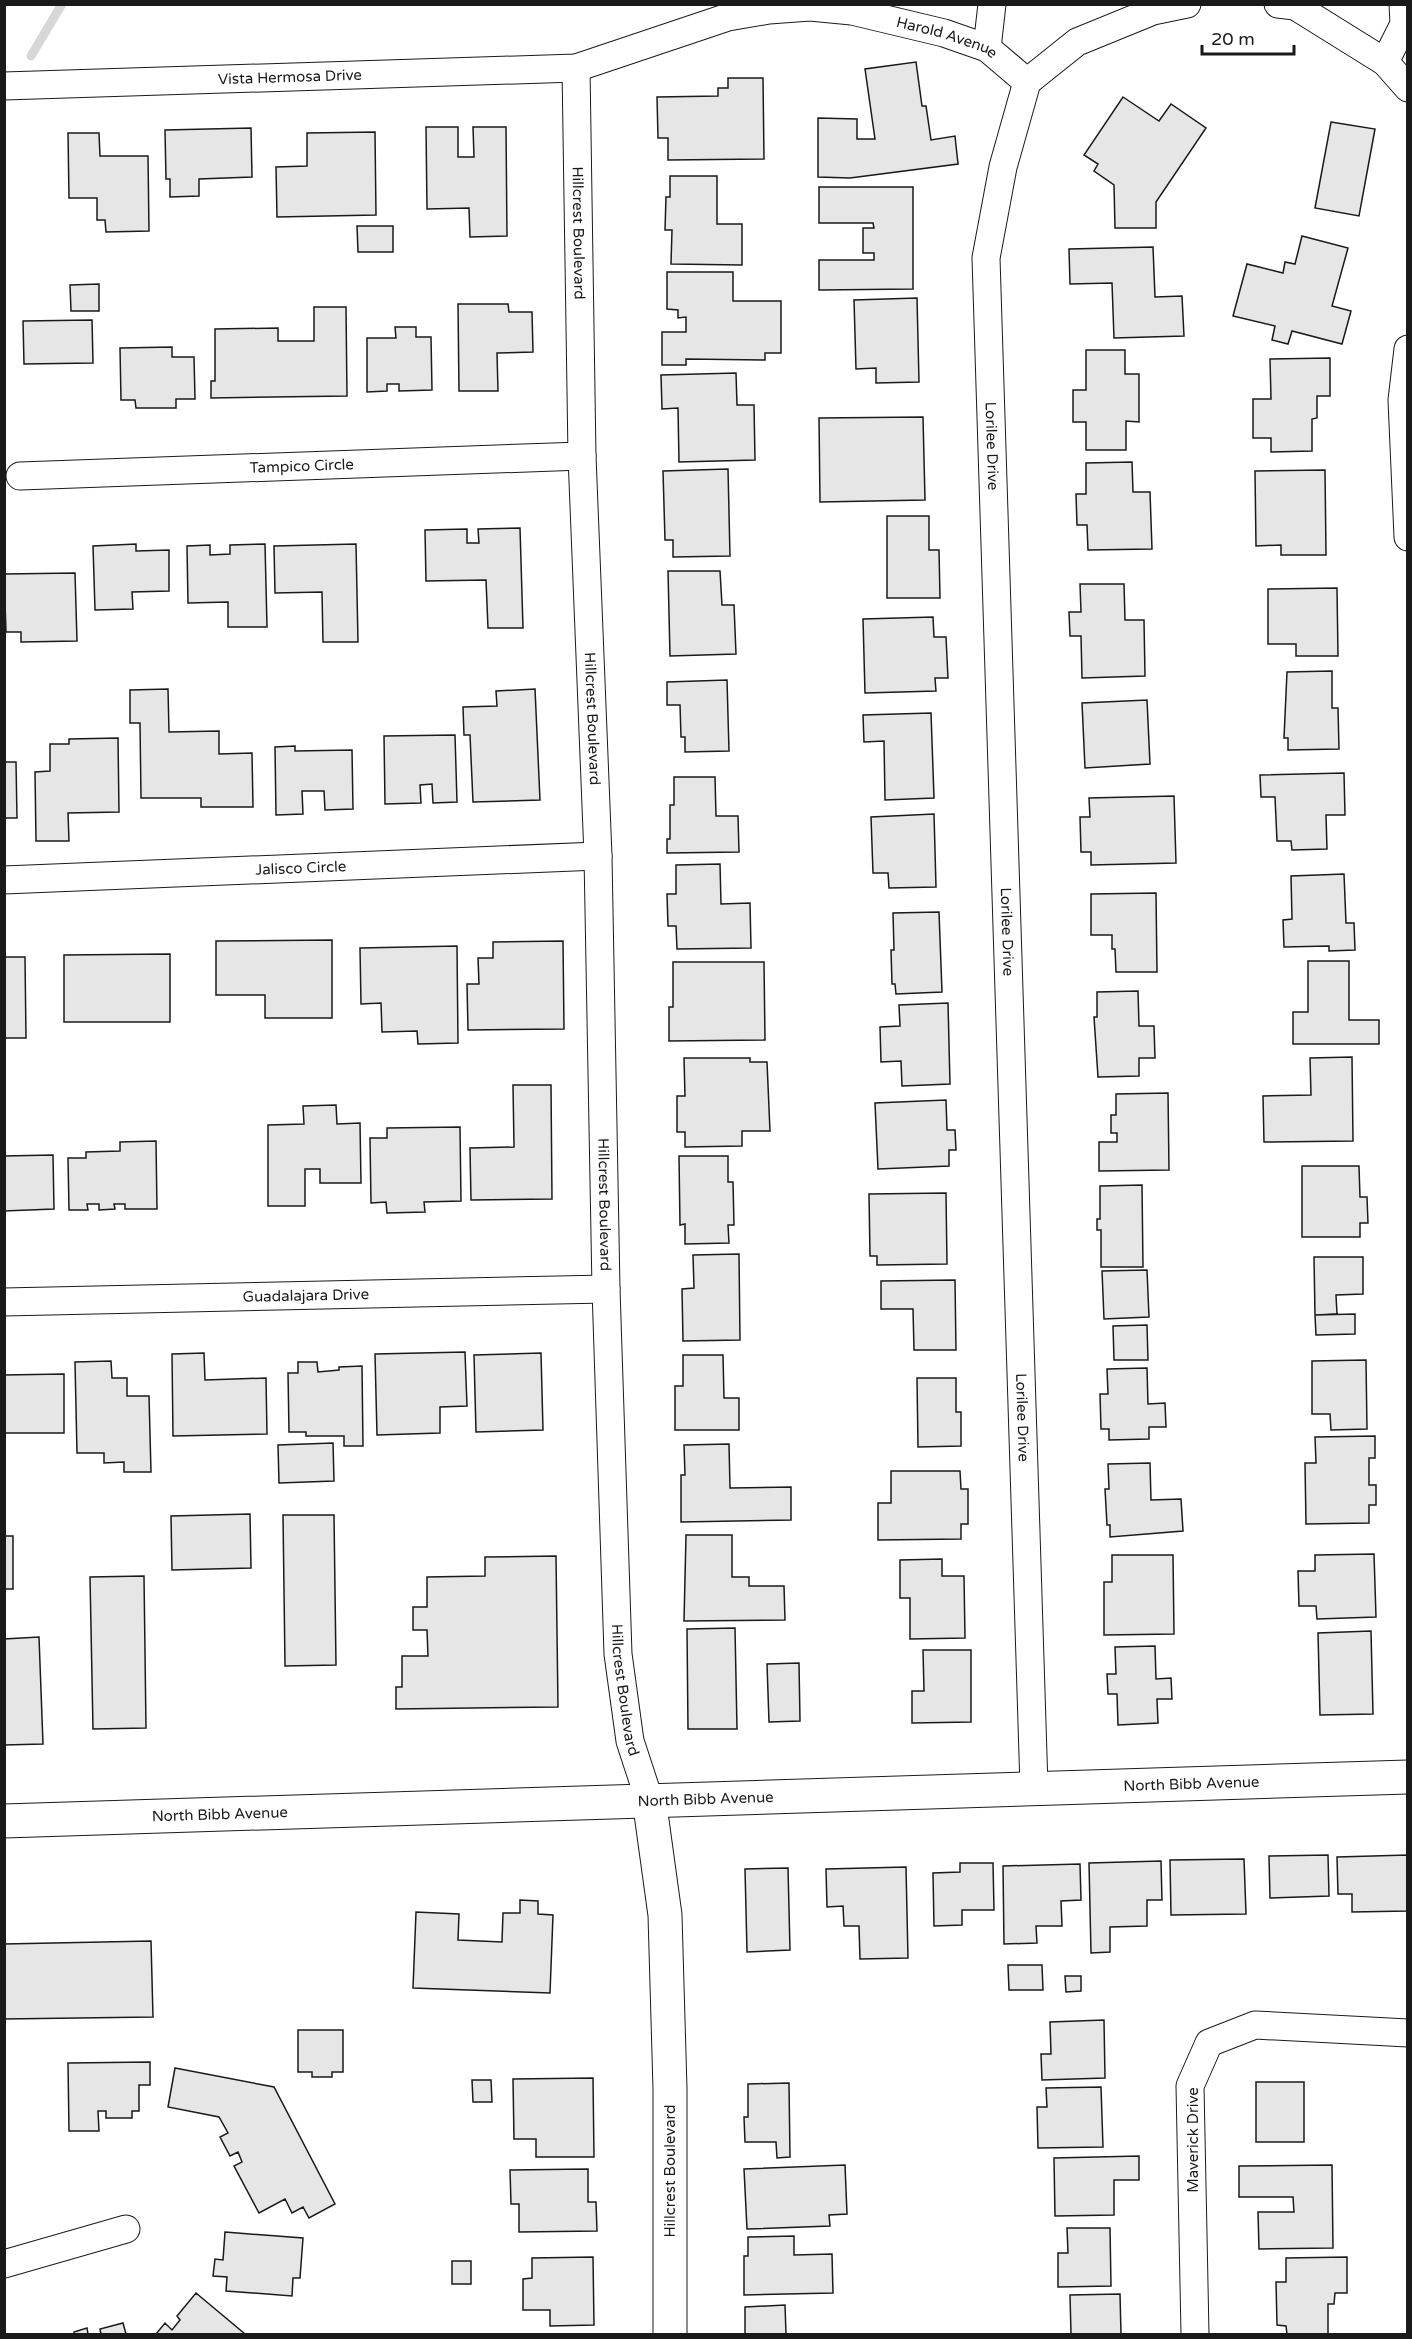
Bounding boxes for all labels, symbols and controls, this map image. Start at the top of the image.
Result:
street label: Harold Avenue [895,13,1001,62]
scale bar [1202,18,1294,56]
text: 20 m [1211,28,1255,50]
street label: Vista Hermosa Drive [218,66,362,88]
street label: Hillcrest Boulevard [569,166,589,300]
street label: Lorilee Drive [982,401,1002,491]
street label: Tampico Circle [249,455,354,477]
street label: Hillcrest Boulevard [581,652,604,786]
street label: Jalisco Circle [255,857,347,879]
street label: Lorilee Drive [997,887,1018,976]
street label: Hillcrest Boulevard [594,1138,615,1271]
street label: Guadalajara Drive [243,1285,369,1306]
street label: Lorilee Drive [1012,1373,1033,1462]
street label: Hillcrest Boulevard [608,1623,643,1758]
street label: North Bibb Avenue [1123,1773,1260,1795]
street label: North Bibb Avenue [637,1788,774,1810]
street label: North Bibb Avenue [152,1803,288,1825]
street label: Maverick Drive [1184,2087,1202,2193]
street label: Hillcrest Boulevard [661,2104,679,2238]

